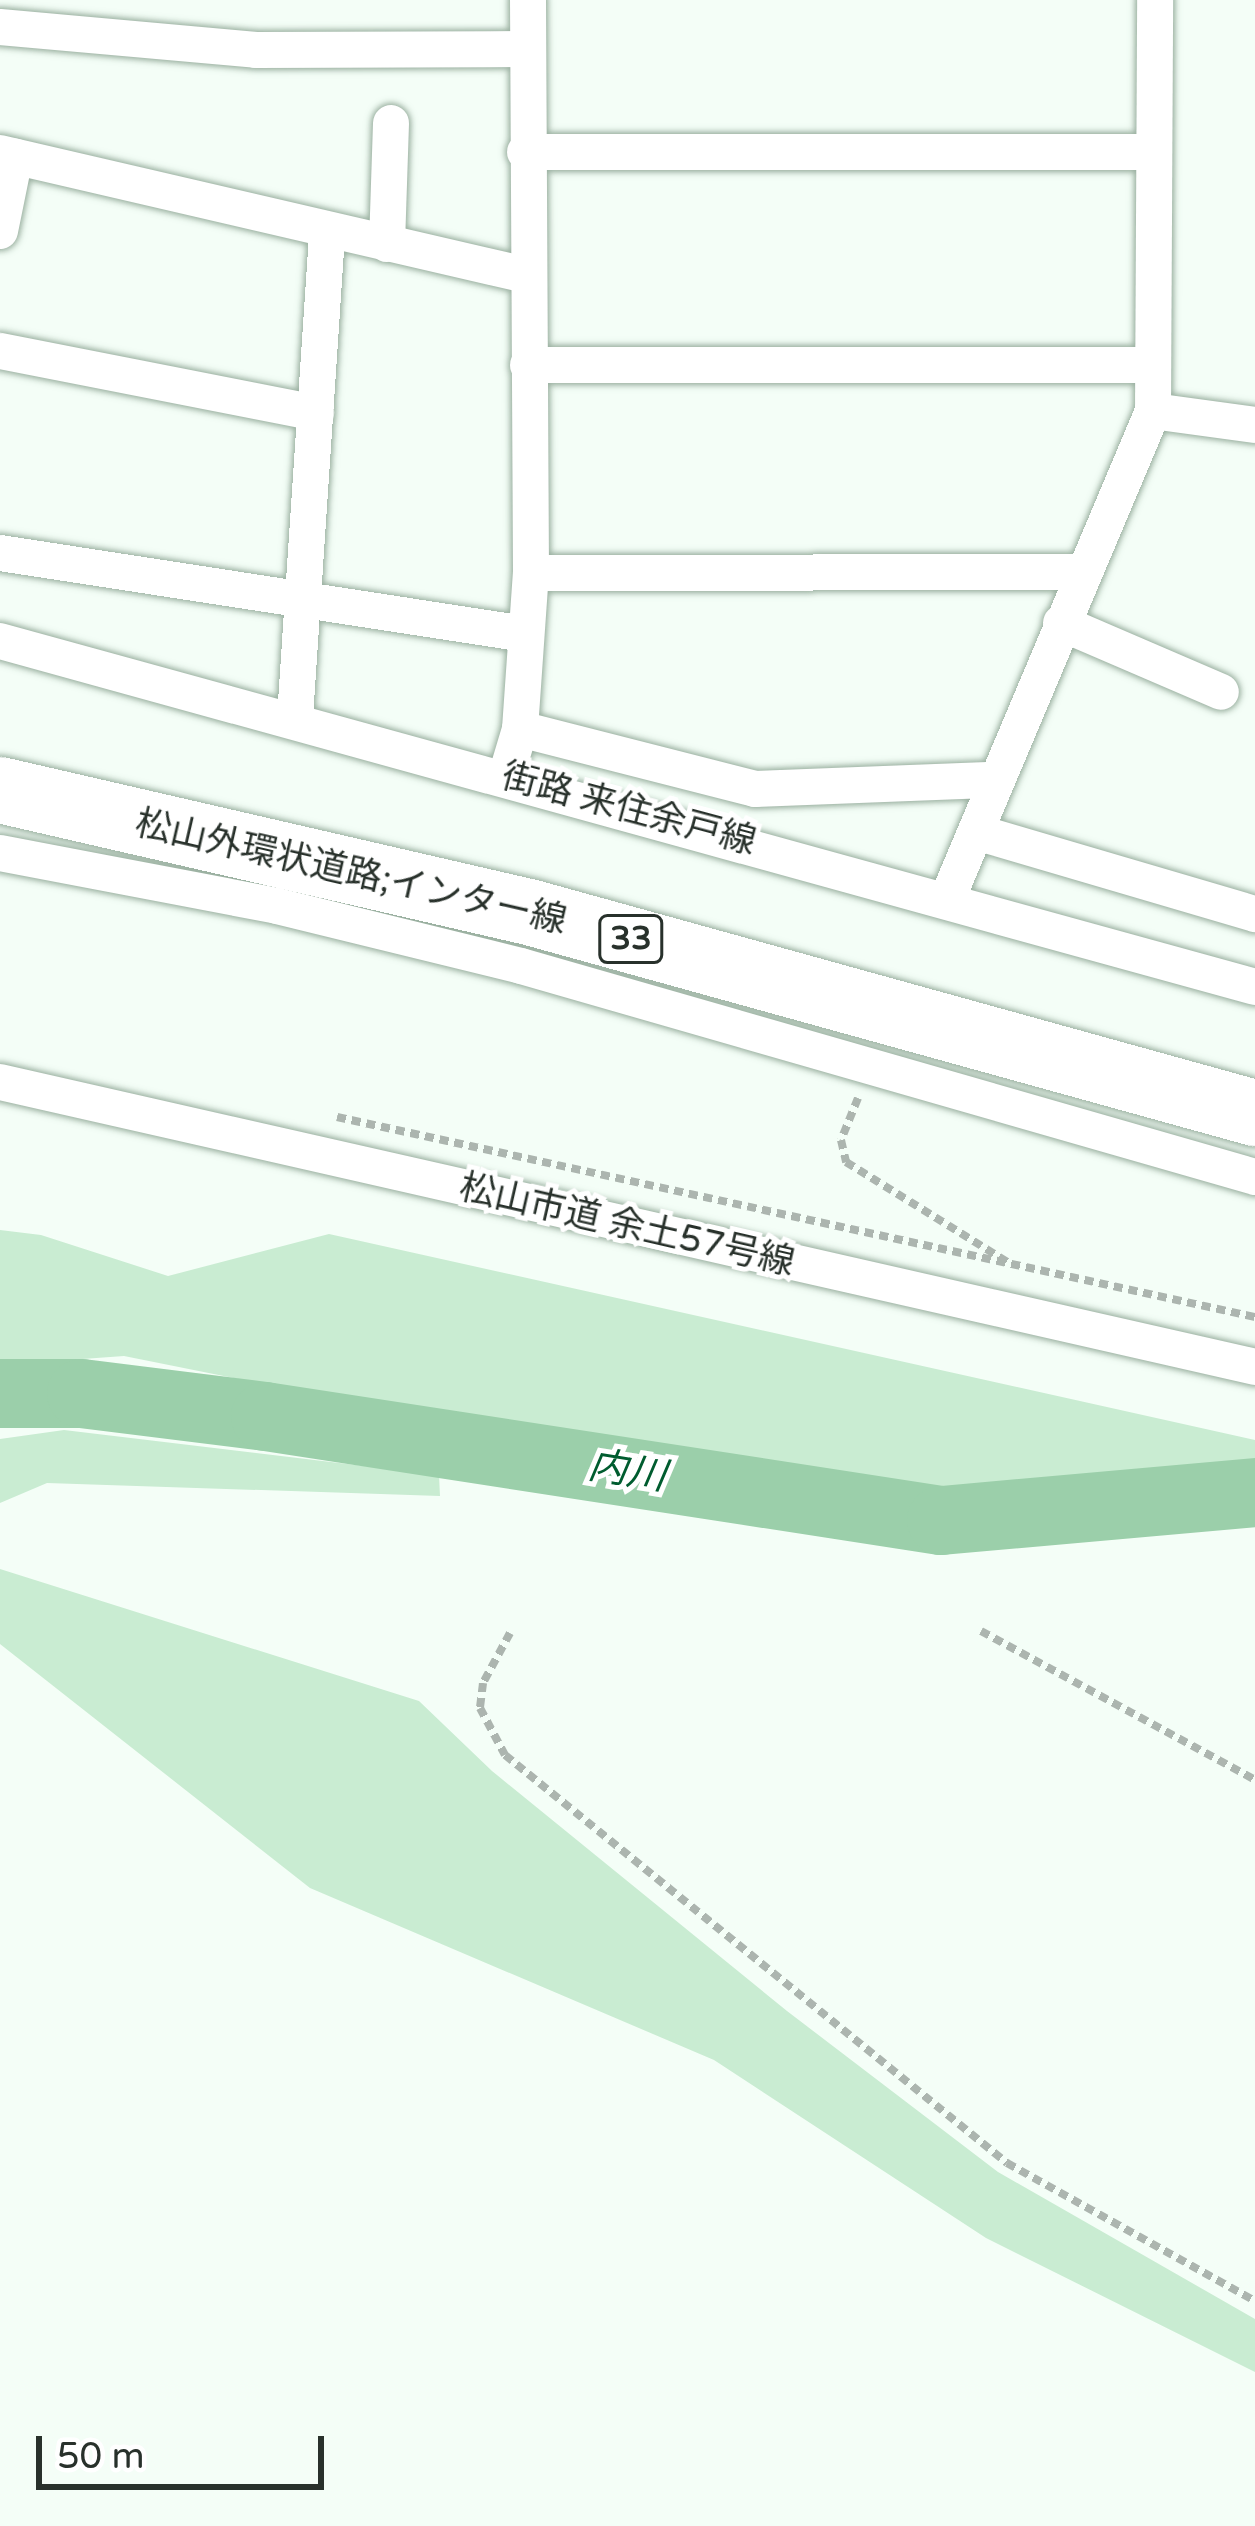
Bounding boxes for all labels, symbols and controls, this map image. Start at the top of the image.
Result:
street label: 街路 来住余戸線 [497,754,761,864]
street label: 松山外環状道路;インター線 [131,801,571,943]
road number: 33 [598,912,664,966]
street label: 松山市道 余土57号線 [455,1165,799,1285]
water label: 内川 [585,1443,669,1501]
scale bar [42,2412,330,2486]
text: 50 m [57,2435,145,2478]

